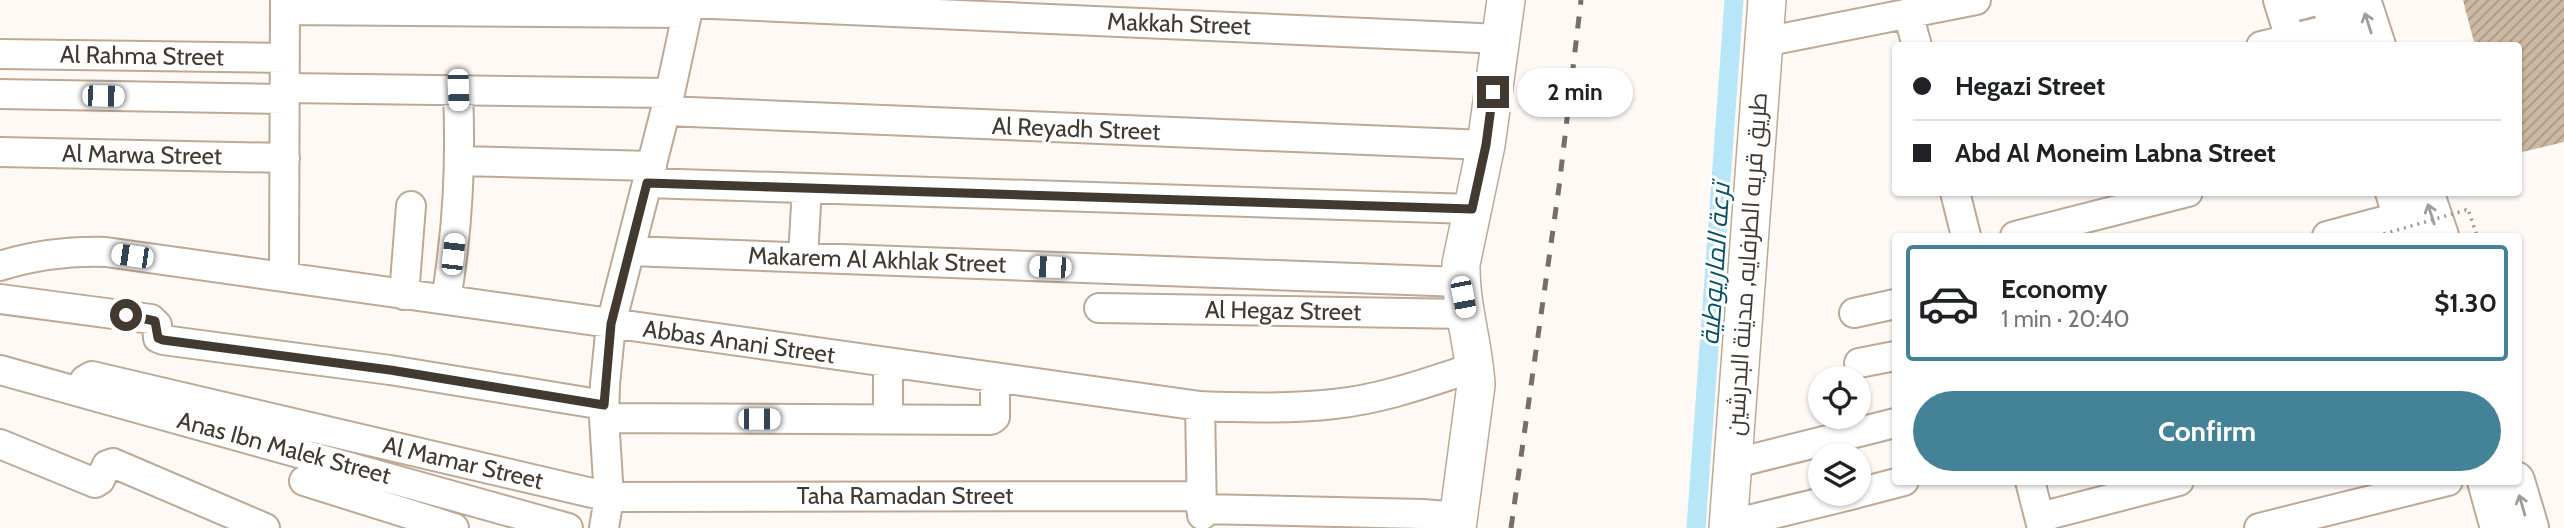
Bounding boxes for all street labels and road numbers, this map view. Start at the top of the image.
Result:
street label: Makkah Street [1107,6,1251,41]
street label: Al Rahma Street [60,40,224,71]
street label: طريق قريه الطرفايه, مدينة البدرشين [1720,91,1774,437]
street label: Al Reyadh Street [991,111,1161,146]
street label: Al Marwa Street [62,139,222,170]
street label: Makarem Al Akhlak Street [747,241,1007,278]
street label: Al Hegaz Street [1205,295,1361,326]
street label: Abbas Anani Street [641,314,837,369]
street label: Anas Ibn Malek Street [174,405,394,490]
street label: Al Mamar Street [380,430,546,495]
street label: Taha Ramadan Street [797,481,1013,510]

